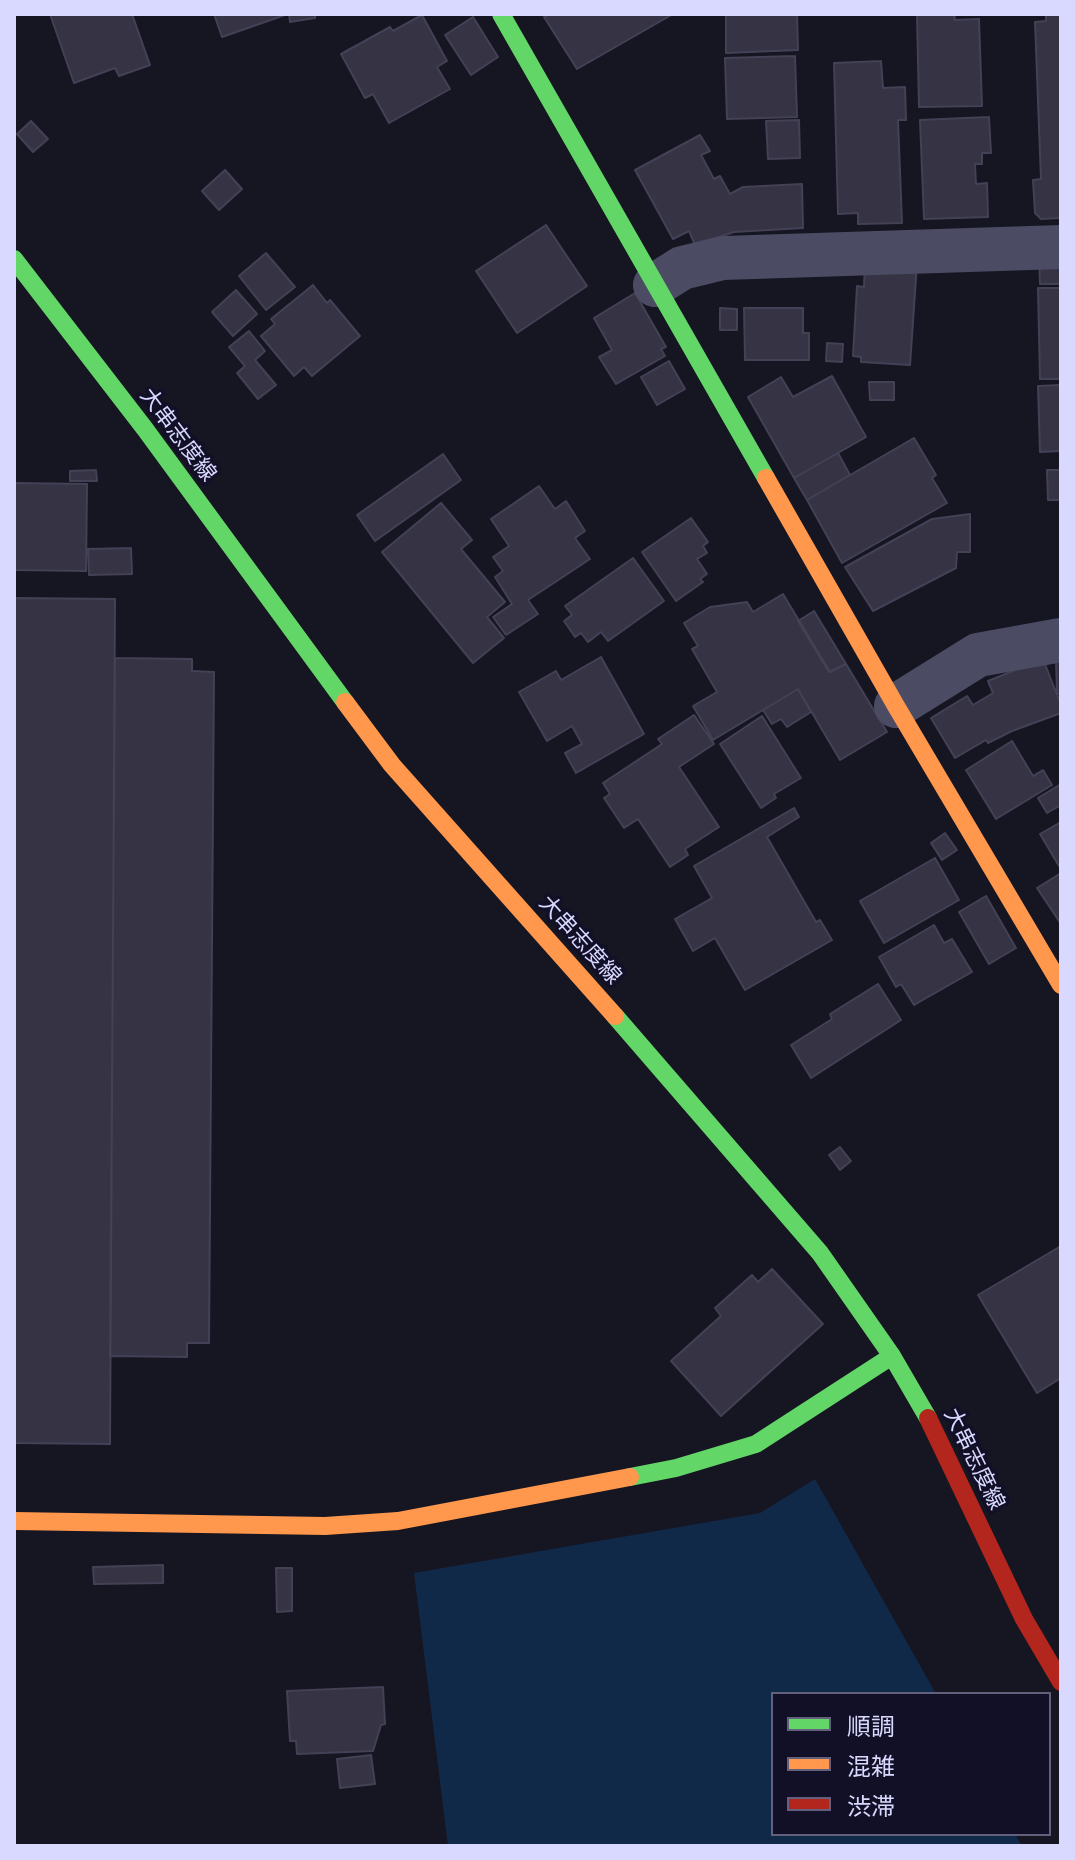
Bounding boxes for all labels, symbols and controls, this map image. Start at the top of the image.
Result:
street label: 大串志度線 [134,383,222,487]
street label: 大串志度線 [533,890,627,990]
street label: 大串志度線 [938,1404,1010,1514]
legend [771,1692,1051,1836]
text: 順調 [847,1711,895,1741]
text: 混雑 [847,1751,895,1781]
text: 渋滞 [847,1791,895,1821]

